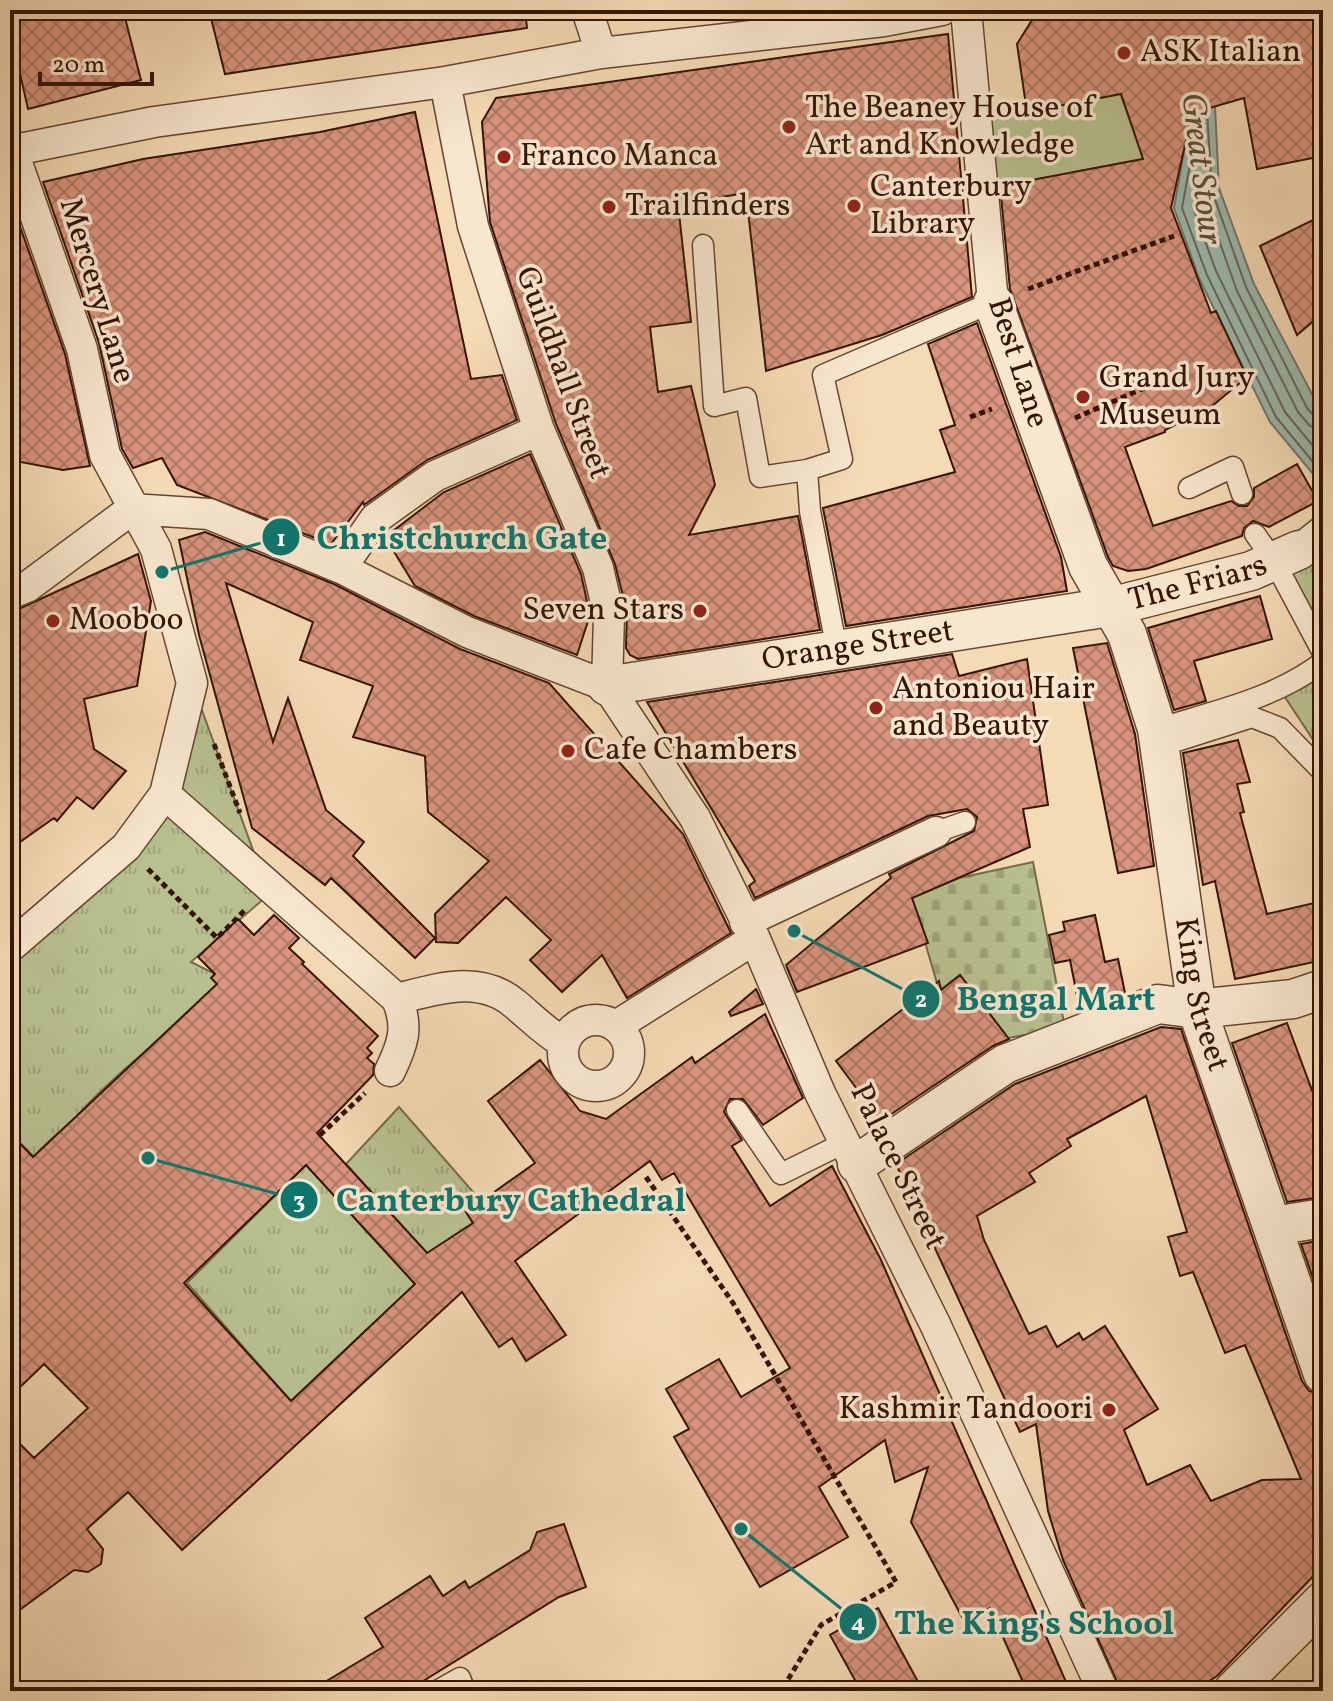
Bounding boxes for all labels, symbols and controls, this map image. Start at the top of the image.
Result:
place label: ASK Italian [1140,31,1301,75]
scale bar [40,36,152,86]
marker: ASK Italian [1115,44,1133,62]
text: 20 m [52,49,105,83]
place label: The Beaney House of Art and Knowledge [805,87,1097,168]
water label: Great Stour [1167,90,1233,248]
marker: The Beaney House of Art and Knowledge [780,118,798,136]
place label: Franco Manca [520,135,718,179]
marker: Franco Manca [495,148,513,166]
place label: Canterbury Library [870,166,1032,247]
place label: Trailfinders [625,185,790,229]
street label: Mercery Lane [47,193,145,389]
marker: Canterbury Library [845,197,863,215]
marker: Trailfinders [600,198,618,216]
street label: Guildhall Street [503,261,621,485]
street label: Best Lane [975,292,1059,434]
place label: Grand Jury Museum [1099,357,1255,438]
marker: Grand Jury Museum [1074,388,1092,406]
callout: Christchurch Gate [261,508,624,566]
text: Christchurch Gate [317,517,607,564]
text: 1 [276,523,286,557]
street label: The Friars [1124,544,1275,623]
place label: Seven Stars [522,589,684,633]
place label: Mooboo [69,599,183,643]
marker: Seven Stars [691,602,709,620]
street label: Orange Street [759,610,957,683]
marker: Mooboo [44,612,62,630]
place label: Antoniou Hair and Beauty [892,668,1095,749]
marker: Antoniou Hair and Beauty [867,699,885,717]
place label: Cafe Chambers [584,729,797,773]
marker: Cafe Chambers [559,742,577,760]
street label: King Street [1162,915,1239,1078]
callout: Bengal Mart [901,970,1171,1028]
text: Bengal Mart [957,978,1155,1025]
text: 2 [915,984,927,1018]
street label: Palace Street [838,1077,956,1257]
callout: Canterbury Cathedral [279,1171,702,1229]
text: Canterbury Cathedral [336,1179,686,1226]
text: 3 [293,1185,305,1219]
place label: Kashmir Tandoori [839,1388,1093,1432]
marker: Kashmir Tandoori [1100,1401,1118,1419]
callout: The King's School [838,1593,1190,1651]
text: The King's School [894,1602,1174,1649]
text: 4 [851,1607,865,1641]

